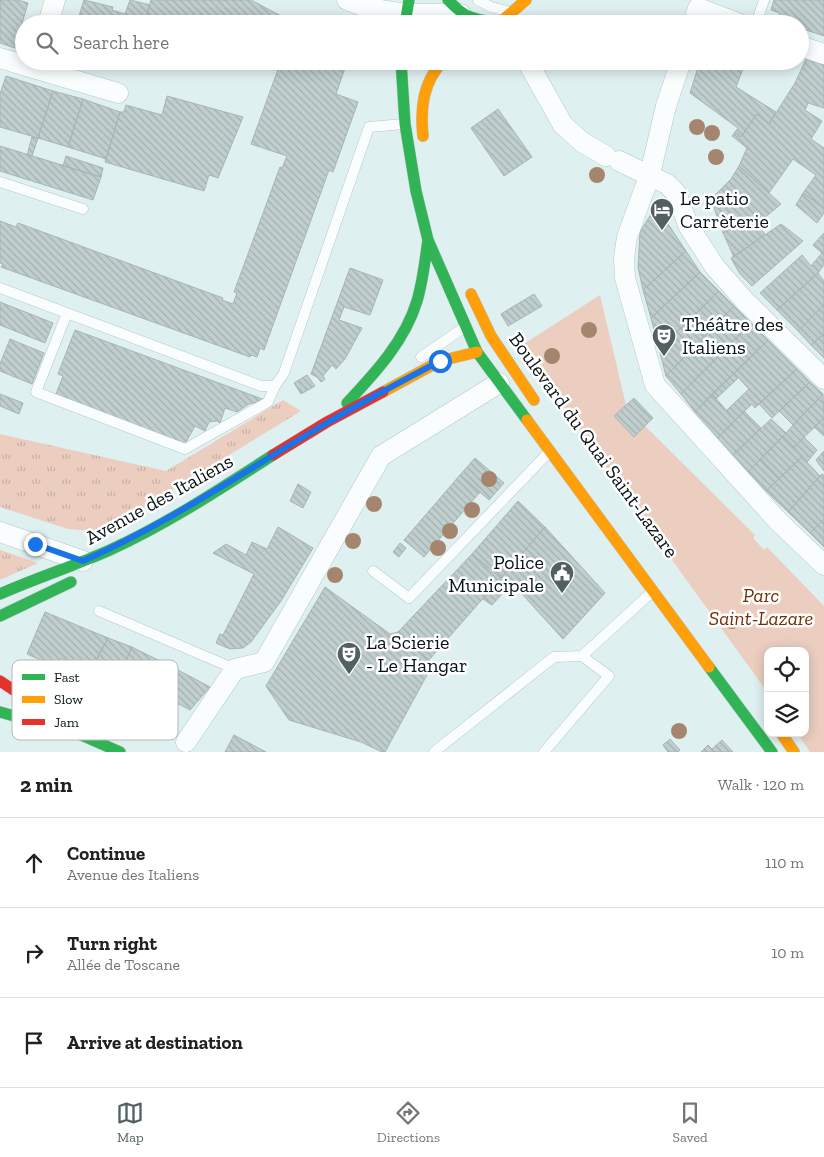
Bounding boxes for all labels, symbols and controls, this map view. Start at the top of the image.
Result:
search box [15,15,809,70]
icon: search [33,29,61,57]
text: Search here [73,31,169,54]
place label: Le patio Carrèterie [680,186,769,233]
hotel icon: Le patio Carrèterie [649,197,675,231]
place label: Théâtre des Italiens [682,312,784,359]
theatre icon: Théâtre des Italiens [651,323,677,357]
street label: Boulevard du Quai Saint-Lazare [504,328,684,562]
route start [429,350,452,373]
street label: Avenue des Italiens [81,448,237,550]
route end [24,533,47,556]
place label: Police Municipale [448,550,544,597]
public building icon: Police Municipale [549,560,575,594]
park label: Parc Saint-Lazare [709,583,813,630]
place label: La Scierie - Le Hangar [366,630,467,677]
theatre icon: La Scierie - Le Hangar [336,641,362,675]
map controls [764,647,809,737]
button: locate [764,647,809,692]
legend [12,660,178,740]
text: Fast [54,669,81,686]
text: Slow [54,691,83,708]
button: layers [764,692,809,737]
text: Jam [54,714,79,731]
text: 2 min [20,772,72,797]
text: Walk · 120 m [718,775,804,794]
text: Continue [67,842,145,865]
icon: ahead [20,849,48,877]
text: 110 m [765,853,804,872]
text: Avenue des Italiens [67,865,199,884]
text: Turn right [67,932,157,955]
icon: right [20,939,48,967]
text: 10 m [771,943,804,962]
text: Allée de Toscane [67,955,180,974]
icon: arrive [20,1029,48,1057]
text: Arrive at destination [67,1031,243,1054]
tab: Map [116,1099,144,1146]
tab: Directions [377,1099,440,1146]
tab: Saved [673,1099,708,1146]

